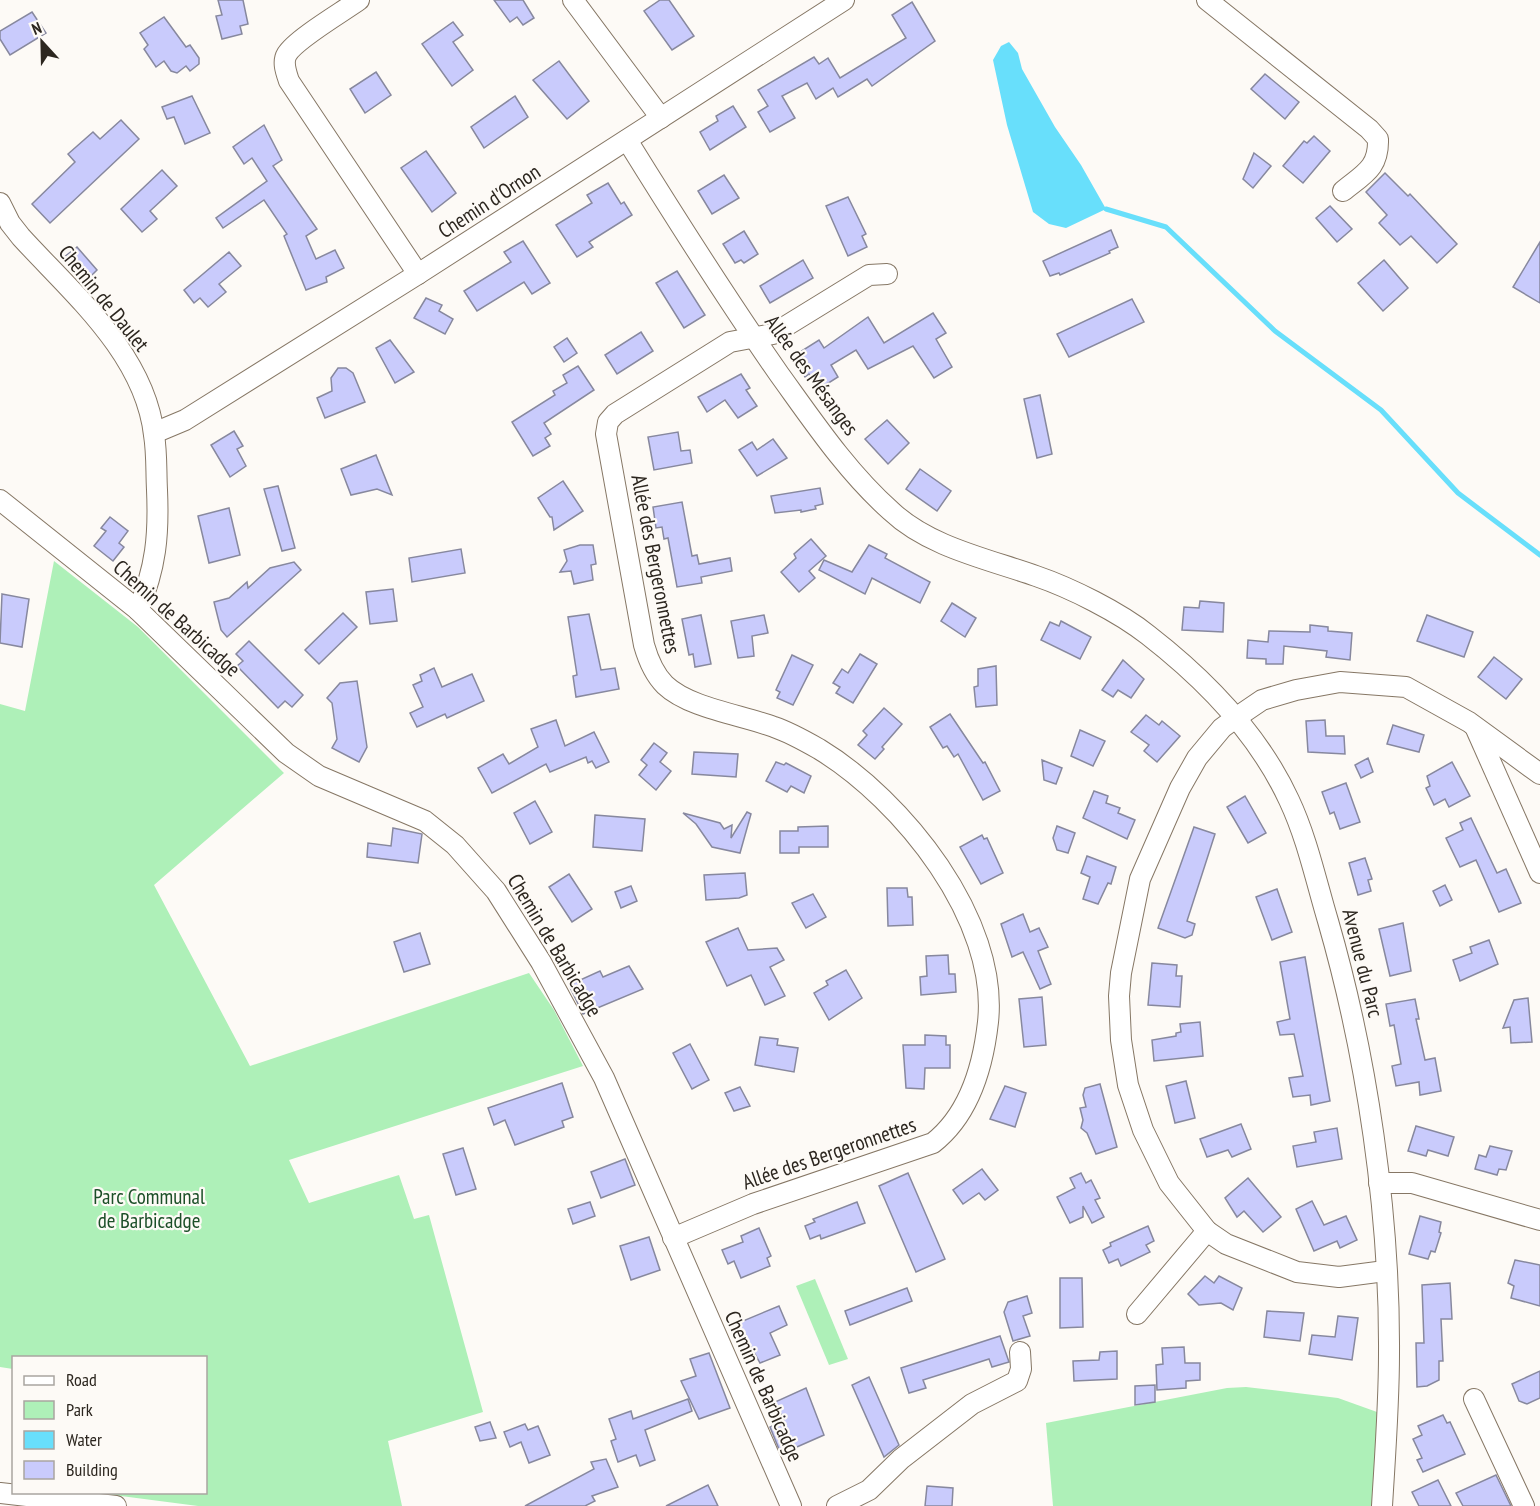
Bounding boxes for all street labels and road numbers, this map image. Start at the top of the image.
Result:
street label: Chemin d'Ornon [433,158,545,244]
street label: Chemin de Daulet [53,239,155,357]
street label: Allée des Mésanges [759,310,865,440]
street label: Allée des Bergeronnettes [625,472,687,656]
street label: Chemin de Barbicadge [108,554,246,682]
street label: Chemin de Barbicadge [502,869,608,1021]
street label: Avenue du Parc [1337,906,1390,1021]
street label: Allée des Bergeronnettes [739,1111,919,1195]
street label: Chemin de Barbicadge [719,1306,809,1466]

